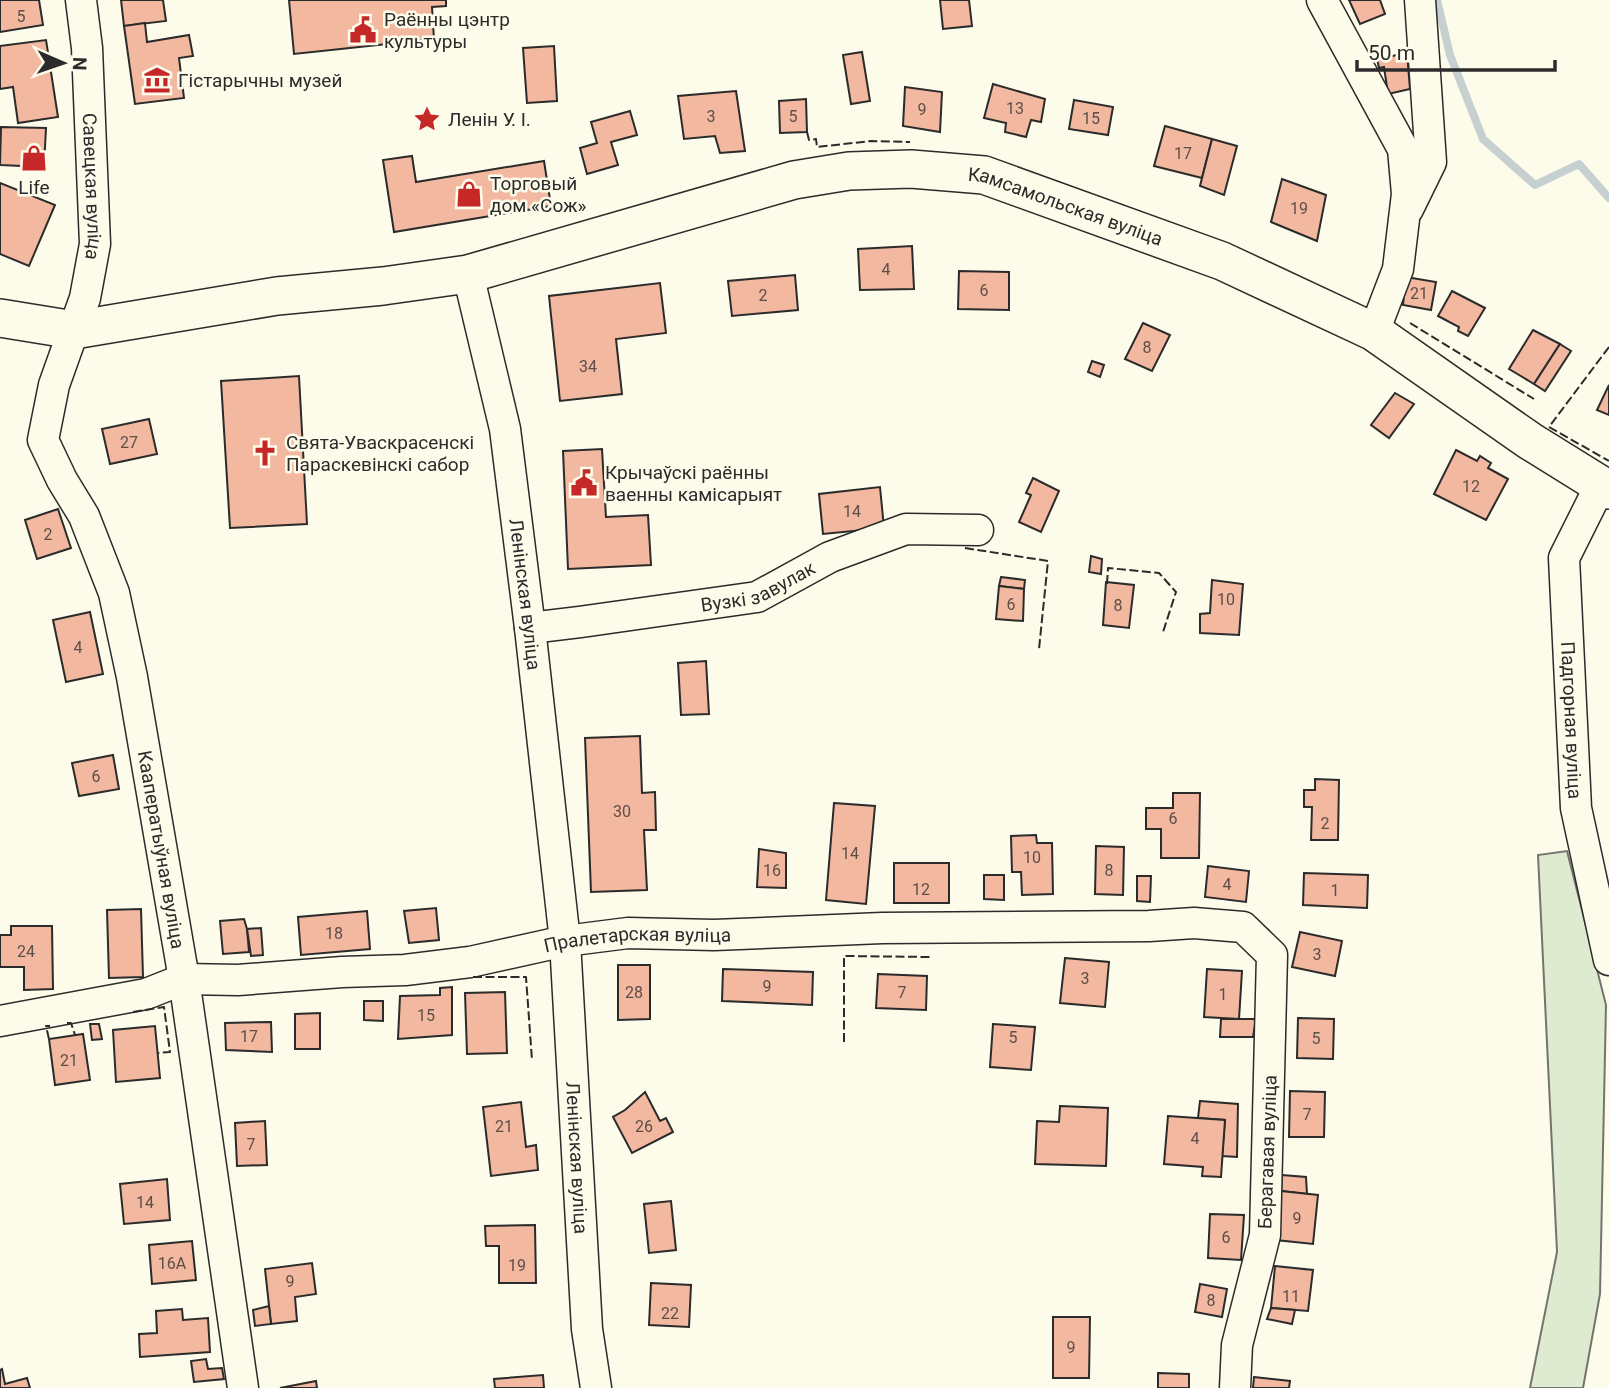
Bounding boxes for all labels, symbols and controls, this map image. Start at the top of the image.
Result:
house number: 5 [17,7,26,26]
place label: Раённы цэнтр культуры [384,8,510,53]
public building icon: Раённы цэнтр культуры [348,15,378,45]
north arrow [28,28,98,98]
scale bar [1357,28,1555,72]
text: 50 m [1368,41,1415,65]
text: N [68,56,91,71]
museum icon: Гістарычны музей [142,65,172,95]
place label: Гістарычны музей [178,69,342,92]
house number: 13 [1006,99,1024,118]
house number: 9 [918,100,927,119]
place icon: Ленін У. І. [412,104,442,134]
house number: 3 [707,107,716,126]
house number: 5 [789,107,798,126]
place label: Ленін У. І. [448,108,531,131]
house number: 15 [1082,109,1100,128]
street label: Савецкая вуліца [78,112,107,262]
shop icon: Life [19,143,49,173]
house number: 17 [1174,144,1192,163]
street label: Камсамольская вуліца [967,163,1166,251]
place label: Торговый дом «Сож» [490,172,587,217]
place label: Life [18,176,50,199]
shop icon: Торговый дом «Сож» [454,179,484,209]
house number: 19 [1290,199,1308,218]
house number: 4 [882,260,891,279]
house number: 6 [980,281,989,300]
house number: 21 [1410,284,1428,303]
house number: 2 [759,286,768,305]
house number: 8 [1143,338,1152,357]
house number: 34 [579,357,597,376]
place label: Свята-Уваскрасенскі Параскевінскі сабор [286,431,474,476]
house number: 27 [120,433,138,452]
church icon: Свята-Уваскрасенскі Параскевінскі сабор [250,438,280,468]
place label: Крычаўскі раённы ваенны камісарыят [605,461,782,506]
public building icon: Крычаўскі раённы ваенны камісарыят [569,468,599,498]
house number: 12 [1462,477,1480,496]
house number: 14 [843,502,861,521]
street label: Ленінская вуліца [504,517,546,671]
house number: 2 [44,525,53,544]
street label: Вузкі завулак [699,556,820,617]
house number: 10 [1217,590,1235,609]
house number: 6 [1007,595,1016,614]
house number: 8 [1114,596,1123,615]
house number: 4 [74,638,83,657]
street label: Падгорная вуліца [1556,641,1587,800]
street label: Кааператыўная вуліца [133,749,190,951]
house number: 6 [92,767,101,786]
house number: 30 [613,802,631,821]
house number: 6 [1169,809,1178,828]
house number: 2 [1321,814,1330,833]
house number: 14 [841,844,859,863]
house number: 10 [1023,848,1041,867]
house number: 16 [763,861,781,880]
house number: 8 [1105,861,1114,880]
house number: 4 [1223,875,1232,894]
house number: 12 [912,880,930,899]
house number: 1 [1331,881,1340,900]
street label: Пралетарская вуліца [542,922,731,957]
house number: 18 [325,924,343,943]
house number: 24 [17,942,35,961]
house number: 3 [1313,945,1322,964]
house number: 3 [1081,969,1090,988]
house number: 9 [763,977,772,996]
house number: 28 [625,983,643,1002]
house number: 7 [898,983,907,1002]
house number: 1 [1219,985,1228,1004]
house number: 15 [417,1006,435,1025]
house number: 17 [240,1027,258,1046]
house number: 5 [1009,1028,1018,1047]
house number: 5 [1312,1029,1321,1048]
house number: 21 [60,1051,78,1070]
street label: Берагавая вуліца [1253,1075,1282,1230]
street label: Ленінская вуліца [561,1081,593,1235]
house number: 7 [1303,1105,1312,1124]
house number: 21 [495,1117,513,1136]
house number: 26 [635,1117,653,1136]
house number: 4 [1191,1129,1200,1148]
house number: 7 [247,1135,256,1154]
house number: 14 [136,1193,154,1212]
house number: 9 [1293,1209,1302,1228]
house number: 6 [1222,1228,1231,1247]
house number: 16А [158,1254,187,1273]
house number: 19 [508,1256,526,1275]
house number: 9 [286,1272,295,1291]
house number: 11 [1282,1287,1300,1306]
house number: 8 [1207,1291,1216,1310]
house number: 22 [661,1304,679,1323]
house number: 9 [1067,1338,1076,1357]

